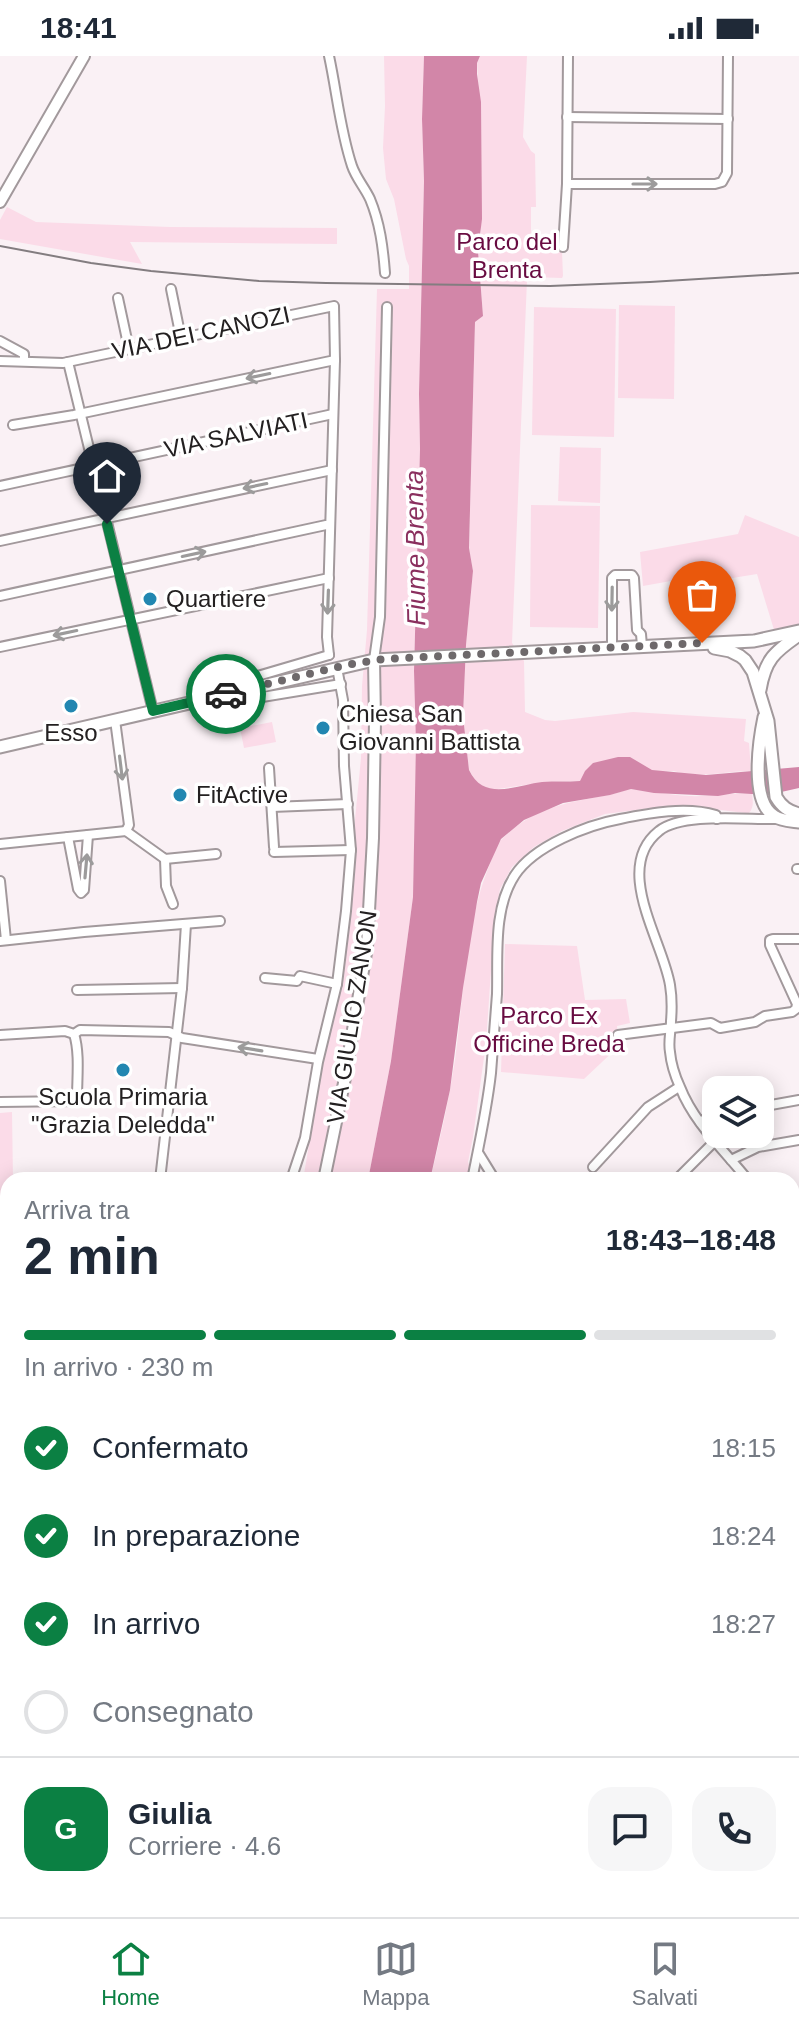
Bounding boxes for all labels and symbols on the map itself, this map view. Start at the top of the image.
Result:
one-way arrow [631,176,658,192]
park label: Parco del Brenta [456,228,558,283]
street label: VIA DEI CANOZI [109,300,292,365]
one-way arrow [246,369,272,384]
street label: VIA SALVIATI [162,406,310,463]
pin [73,442,141,524]
water label: Fiume Brenta [399,470,431,626]
one-way arrow [243,479,269,494]
one-way arrow [181,546,207,561]
pin [668,561,736,643]
place label: Quartiere [166,585,266,612]
one-way arrow [604,585,620,612]
one-way arrow [320,588,335,615]
marker: Quartiere [141,590,159,608]
one-way arrow [53,627,78,642]
courier [186,654,266,734]
marker: Esso [62,697,80,715]
place label: Chiesa San Giovanni Battista [339,700,521,755]
place label: Esso [44,719,98,746]
marker: Chiesa San Giovanni Battista [314,719,332,737]
one-way arrow [114,754,129,781]
place label: FitActive [196,781,288,808]
marker: FitActive [171,786,189,804]
one-way arrow [79,853,94,880]
street label: VIA GIULIO ZANON [321,908,382,1126]
park label: Parco Ex Officine Breda [473,1002,625,1057]
one-way arrow [238,1041,263,1056]
marker: Scuola Primaria "Grazia Deledda" [114,1061,132,1079]
place label: Scuola Primaria "Grazia Deledda" [31,1083,215,1138]

